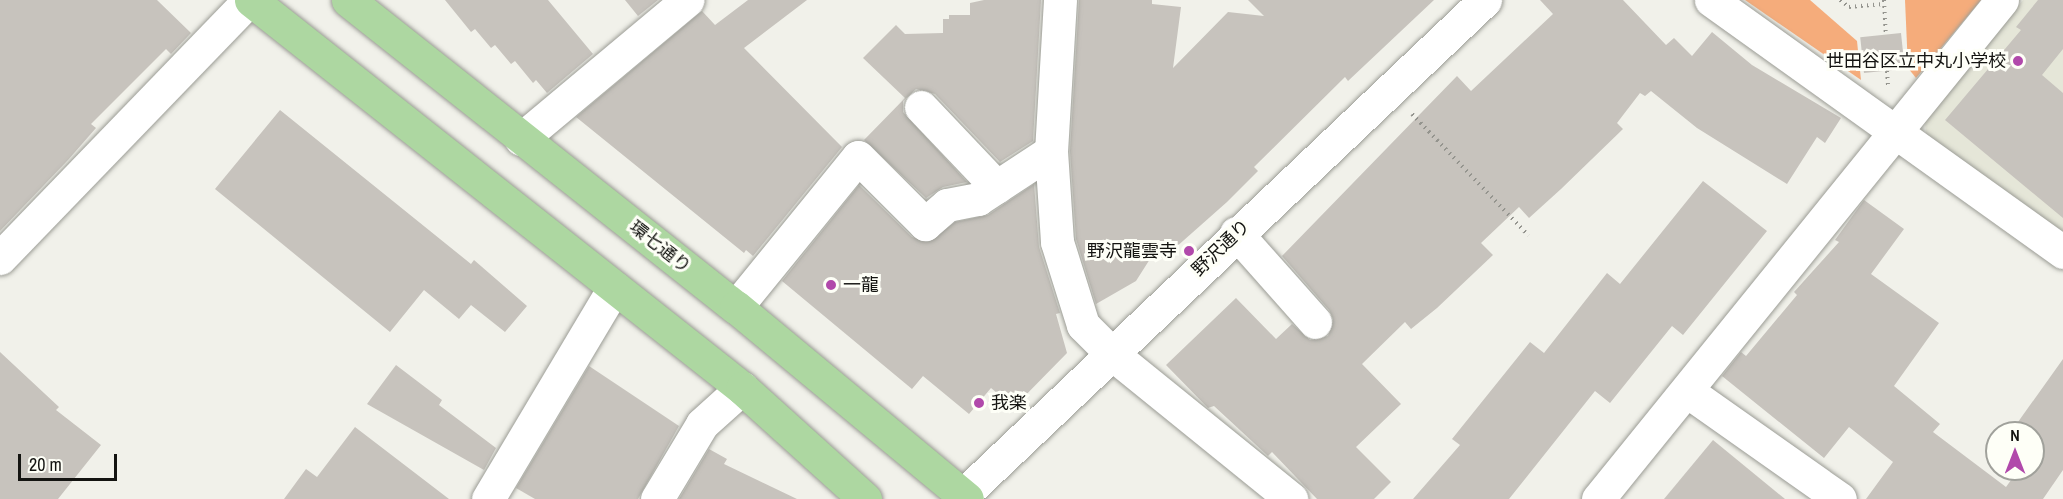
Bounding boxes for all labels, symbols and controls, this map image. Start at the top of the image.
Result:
place label: 世田谷区立中丸小学校 [1826,50,2006,72]
marker: 世田谷区立中丸小学校 [2011,54,2025,68]
street label: 野沢通り [1188,215,1254,281]
street label: 環七通り [625,216,695,278]
place label: 野沢龍雲寺 [1087,240,1177,262]
marker: 野沢龍雲寺 [1182,244,1196,258]
place label: 一龍 [843,274,879,296]
marker: 一龍 [824,278,838,292]
place label: 我楽 [991,392,1027,414]
marker: 我楽 [972,396,986,410]
north arrow [1985,421,2045,481]
text: N [2010,424,2020,446]
scale bar [21,442,120,480]
text: 20 m [29,452,62,477]

